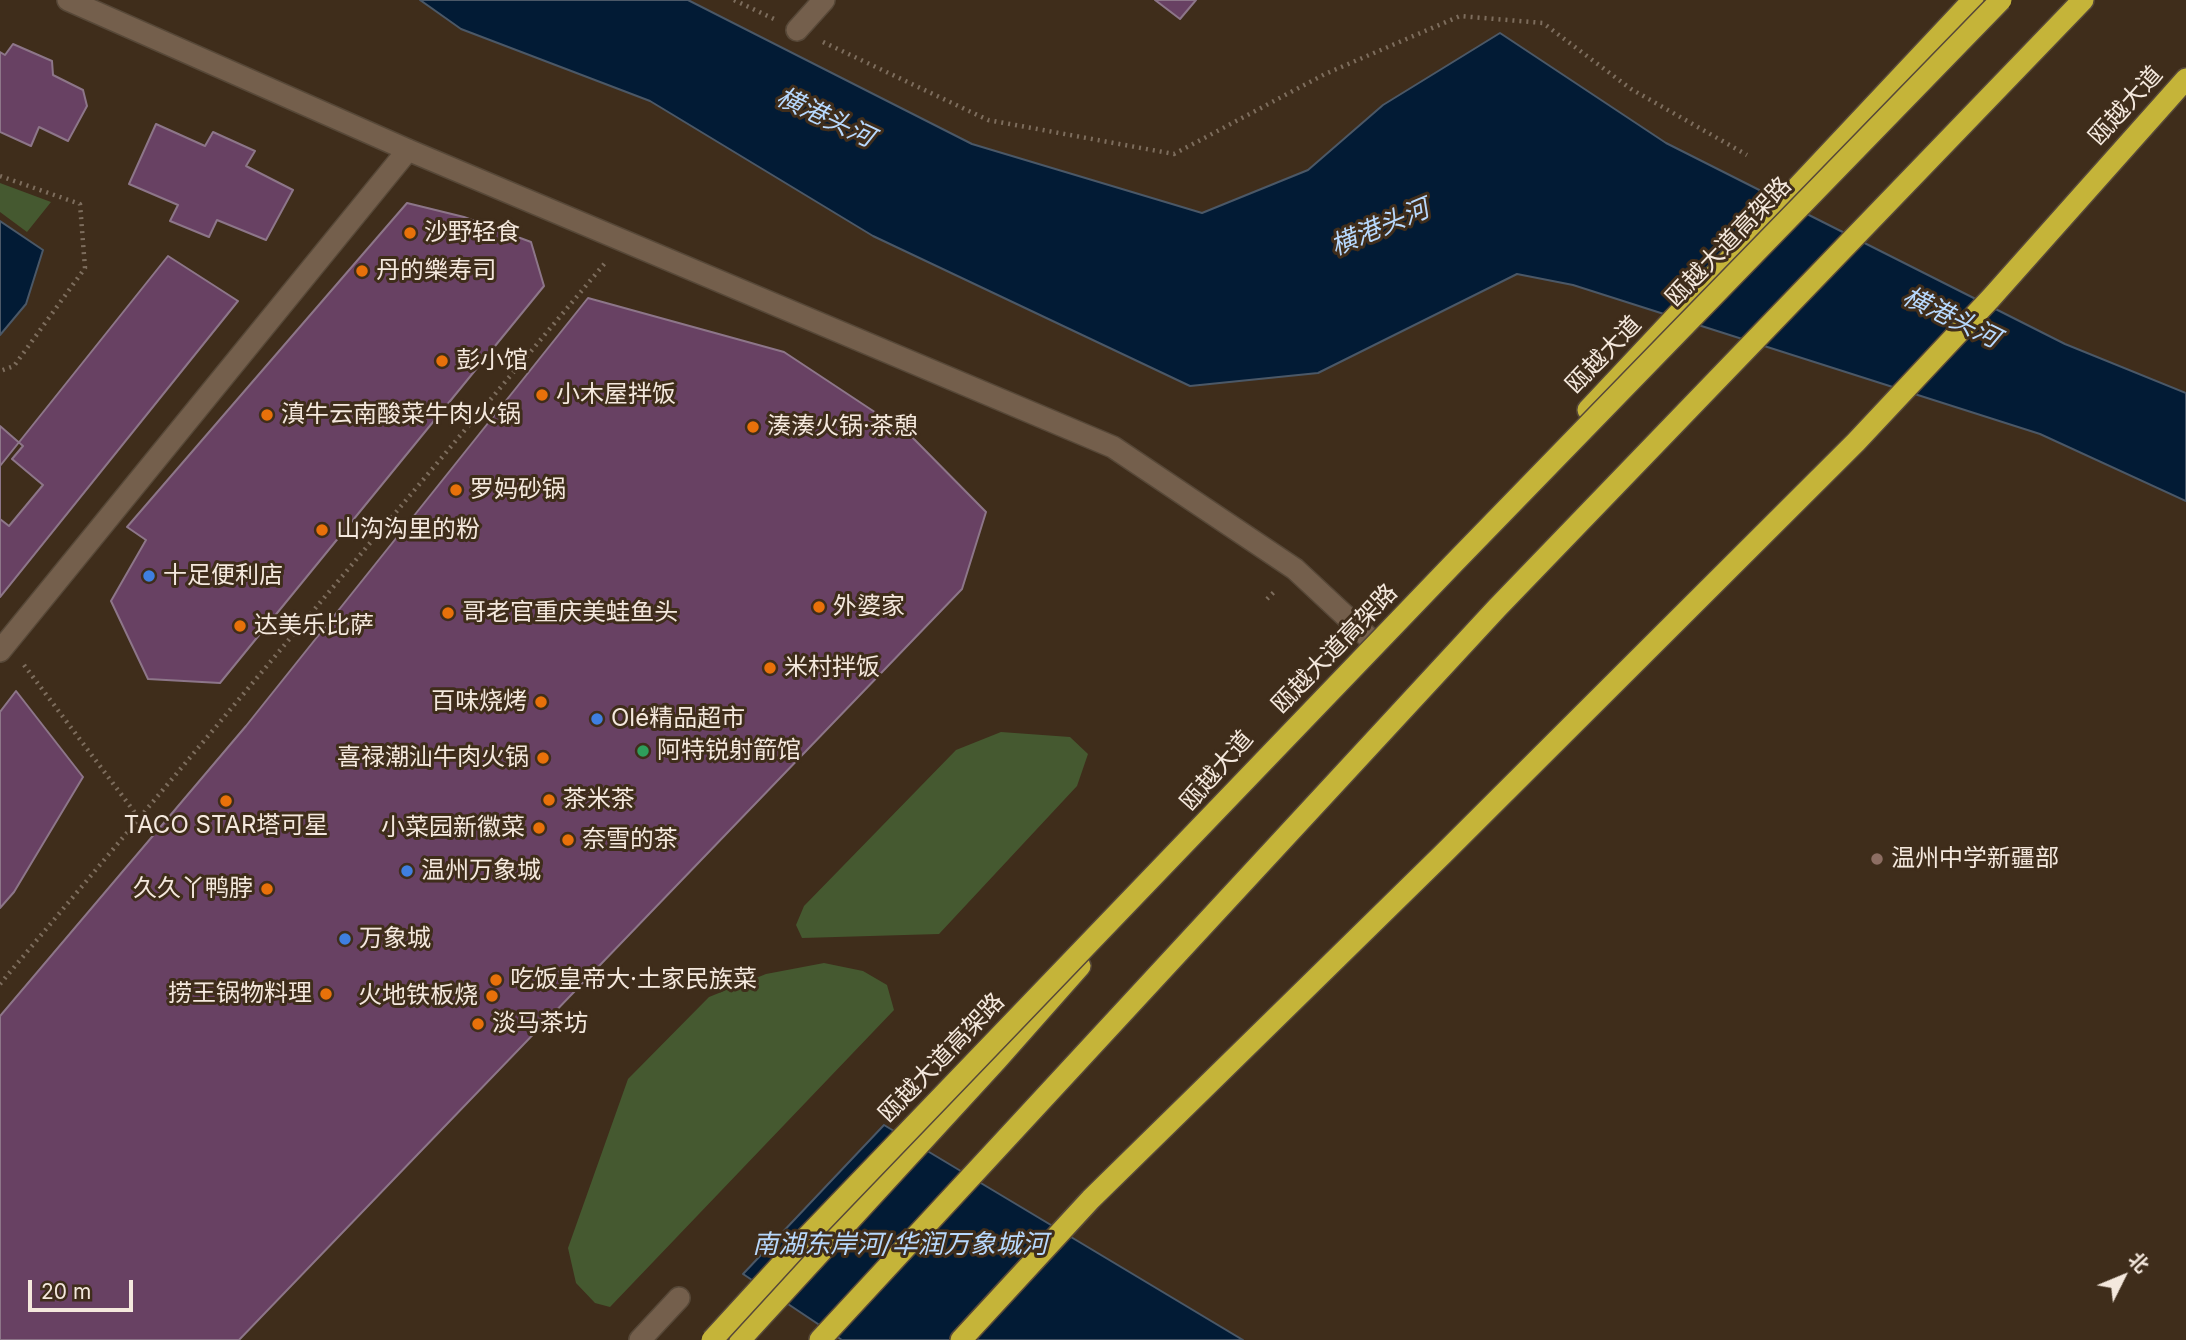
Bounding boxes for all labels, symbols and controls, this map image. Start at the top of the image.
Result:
street label: 瓯越大道 [2083,61,2169,151]
water label: 横港头河 [771,82,879,154]
street label: 瓯越大道高架路 [1660,172,1798,312]
water label: 横港头河 [1326,193,1434,263]
place label: 沙野轻食 [424,219,520,247]
marker: 沙野轻食 [402,225,418,241]
place label: 丹的樂寿司 [376,257,496,285]
marker: 丹的樂寿司 [354,263,370,279]
water label: 横港头河 [1897,281,2005,355]
street label: 瓯越大道 [1560,310,1648,400]
place label: 彭小馆 [456,347,528,375]
marker: 彭小馆 [434,353,450,369]
place label: 小木屋拌饭 [556,381,676,409]
marker: 小木屋拌饭 [534,387,550,403]
place label: 滇牛云南酸菜牛肉火锅 [281,401,521,429]
marker: 滇牛云南酸菜牛肉火锅 [259,407,275,423]
place label: 湊湊火锅·茶憩 [767,413,918,441]
marker: 湊湊火锅·茶憩 [745,419,761,435]
place label: 罗妈砂锅 [470,476,566,504]
marker: 罗妈砂锅 [448,482,464,498]
place label: 山沟沟里的粉 [336,516,480,544]
marker: 山沟沟里的粉 [314,522,330,538]
place label: 十足便利店 [163,562,283,590]
marker: 十足便利店 [141,568,157,584]
street label: 瓯越大道高架路 [1266,579,1404,719]
place label: 外婆家 [833,593,905,621]
place label: 哥老官重庆美蛙鱼头 [462,599,678,627]
marker: 外婆家 [811,599,827,615]
marker: 哥老官重庆美蛙鱼头 [440,605,456,621]
place label: 达美乐比萨 [254,612,374,640]
marker: 达美乐比萨 [232,618,248,634]
place label: 米村拌饭 [784,654,880,682]
marker: 米村拌饭 [762,660,778,676]
place label: 百味烧烤 [431,688,527,716]
marker: 百味烧烤 [533,694,549,710]
place label: Olé精品超市 [611,705,745,733]
marker: Olé精品超市 [589,711,605,727]
street label: 瓯越大道 [1175,725,1259,817]
place label: 阿特锐射箭馆 [657,737,801,765]
marker: 阿特锐射箭馆 [635,743,651,759]
place label: 喜禄潮汕牛肉火锅 [337,744,529,772]
marker: 喜禄潮汕牛肉火锅 [535,750,551,766]
place label: 茶米茶 [563,786,635,814]
marker: 茶米茶 [541,792,557,808]
marker: TACO STAR塔可星 [218,793,234,809]
place label: TACO STAR塔可星 [124,812,328,840]
place label: 小菜园新徽菜 [381,814,525,842]
marker: 小菜园新徽菜 [531,820,547,836]
place label: 奈雪的茶 [582,826,678,854]
marker: 奈雪的茶 [560,832,576,848]
place label: 温州中学新疆部 [1891,845,2059,873]
marker: 温州中学新疆部 [1869,851,1885,867]
place label: 温州万象城 [421,857,541,885]
marker: 温州万象城 [399,863,415,879]
place label: 久久丫鸭脖 [133,875,253,903]
marker: 久久丫鸭脖 [259,881,275,897]
place label: 万象城 [359,925,431,953]
marker: 万象城 [337,931,353,947]
place label: 吃饭皇帝大·土家民族菜 [510,966,757,994]
marker: 吃饭皇帝大·土家民族菜 [488,972,504,988]
place label: 捞王锅物料理 [168,980,312,1008]
place label: 火地铁板烧 [358,982,478,1010]
marker: 捞王锅物料理 [318,986,334,1002]
marker: 火地铁板烧 [484,988,500,1004]
street label: 瓯越大道高架路 [873,988,1011,1128]
place label: 淡马茶坊 [492,1010,588,1038]
marker: 淡马茶坊 [470,1016,486,1032]
water label: 南湖东岸河/华润万象城河 [752,1229,1048,1261]
north arrow [2088,1242,2158,1312]
text: 北 [2124,1248,2154,1277]
scale bar [32,1266,136,1310]
text: 20 m [41,1279,91,1304]

